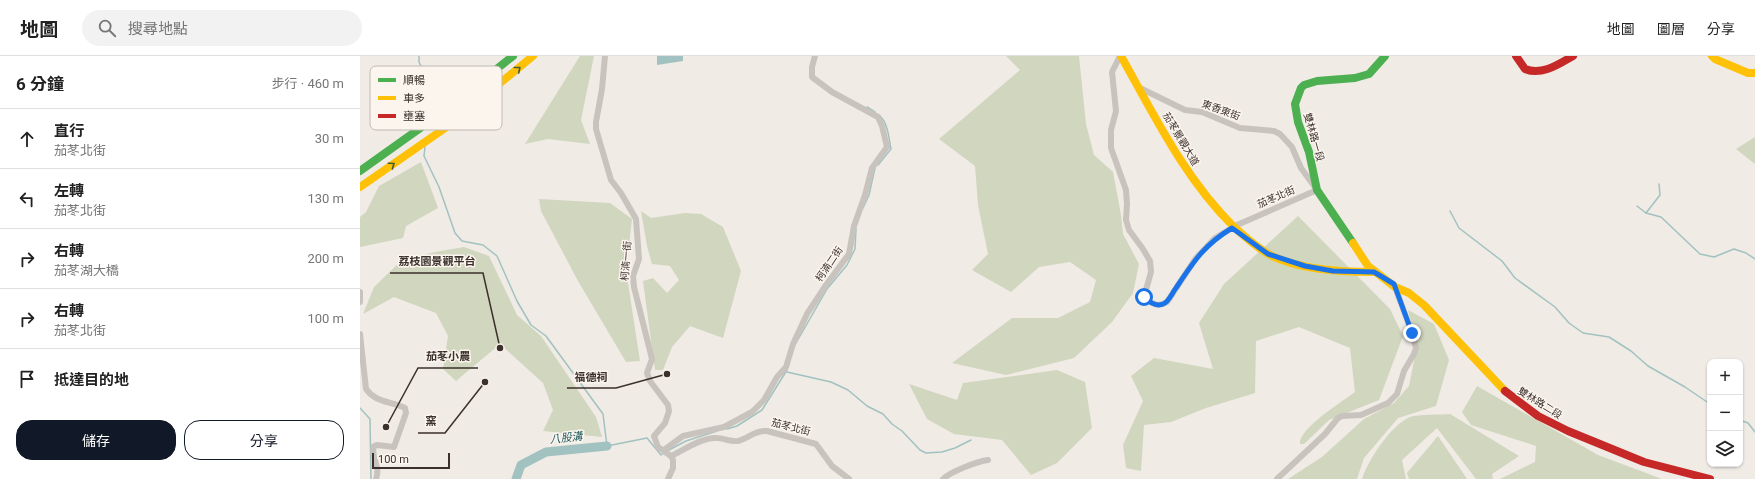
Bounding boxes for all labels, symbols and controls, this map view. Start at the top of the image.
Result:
search box [82,10,362,46]
icon: search [96,17,118,39]
text: 地圖 [20,18,58,41]
text: 搜尋地點 [128,20,188,38]
text: 地圖 [1607,21,1635,37]
text: 圖層 [1657,21,1685,37]
text: 分享 [1707,21,1735,37]
legend [370,66,502,130]
one-way arrow [513,67,520,74]
text: 6 分鐘 [16,74,64,94]
text: 順暢 [403,74,425,87]
text: 步行 · 460 m [272,76,344,91]
text: 車多 [403,92,425,105]
street label: 東香東街 [1200,98,1242,122]
text: 壅塞 [403,110,425,123]
street label: 茄苳景觀大道 [1161,110,1201,168]
street label: 雙林路一段 [1302,111,1326,163]
text: 直行 [54,122,84,140]
icon: ahead [16,128,38,150]
text: 30 m [315,131,344,146]
text: 茄苳北街 [54,143,106,158]
one-way arrow [388,162,395,170]
text: 左轉 [54,182,84,200]
street label: 茄苳北街 [1255,184,1297,210]
icon: left [16,188,38,210]
text: 130 m [307,191,344,206]
text: 茄苳北街 [54,203,106,218]
street label: 柯湳一街 [619,241,633,281]
text: 右轉 [54,242,84,260]
street label: 柯湳二街 [813,244,845,284]
icon: right [16,248,38,270]
callout: 荔枝園景觀平台 [390,250,483,273]
text: 200 m [307,251,344,266]
text: 荔枝園景觀平台 [399,255,476,268]
text: 茄苳湖大橋 [54,263,119,278]
route start [1135,288,1153,306]
text: 右轉 [54,302,84,320]
icon: right [16,308,38,330]
text: 100 m [307,311,344,326]
text: 茄苳北街 [54,323,106,338]
route end [1403,324,1421,342]
callout: 茄苳小農 [418,345,478,368]
text: 茄苳小農 [426,350,470,363]
map controls [1707,359,1743,467]
button: + [1707,359,1743,395]
callout: 福德祠 [567,365,616,388]
icon: arrive [16,368,38,390]
text: 抵達目的地 [54,371,129,389]
text: 福德祠 [575,371,608,384]
street label: 雙林路二段 [1516,385,1564,421]
button: − [1707,395,1743,431]
callout: 窯 [418,410,445,433]
text: 窯 [426,415,437,428]
street label: 茄苳北街 [770,417,812,437]
button: 儲存 [16,420,176,460]
button: 分享 [184,420,344,460]
water label: 八股溝 [549,430,585,446]
button: layers [1707,431,1743,467]
scale bar [372,451,450,470]
text: 100 m [378,453,409,466]

